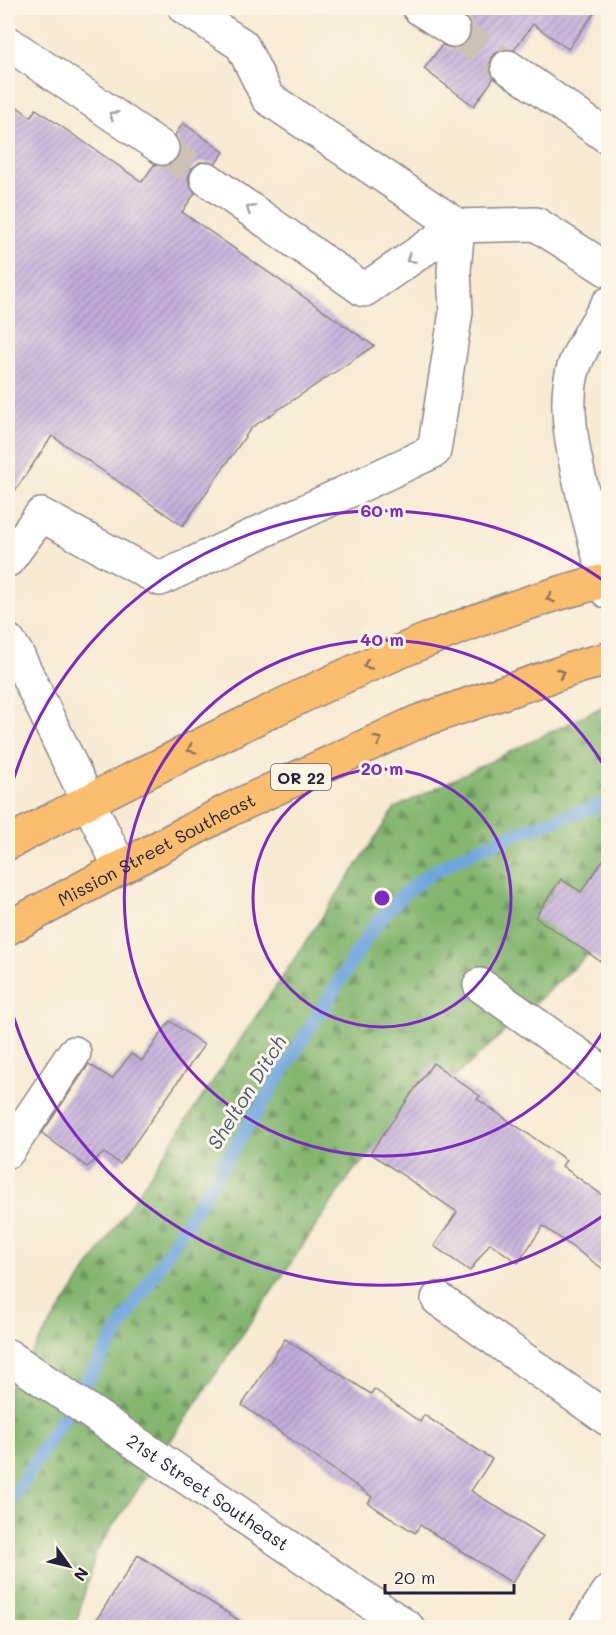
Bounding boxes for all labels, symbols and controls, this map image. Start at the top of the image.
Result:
one-way arrow [109,111,120,122]
one-way arrow [245,205,256,216]
one-way arrow [405,252,416,263]
text: 60 m [360,498,404,522]
one-way arrow [545,591,556,603]
text: 40 m [360,627,404,651]
one-way arrow [363,658,374,670]
one-way arrow [555,667,566,680]
one-way arrow [372,736,383,748]
one-way arrow [187,742,198,754]
text: 20 m [361,756,403,780]
road number: OR 22 [271,764,331,790]
street label: Mission Street Southeast [53,787,259,911]
centre of rings [372,888,392,908]
water label: Shelton Ditch [201,1030,291,1154]
street label: 21st Street Southeast [122,1428,294,1556]
north arrow [39,1536,99,1596]
scale bar [385,1557,514,1595]
text: N [70,1564,94,1586]
text: 20 m [394,1565,435,1589]

